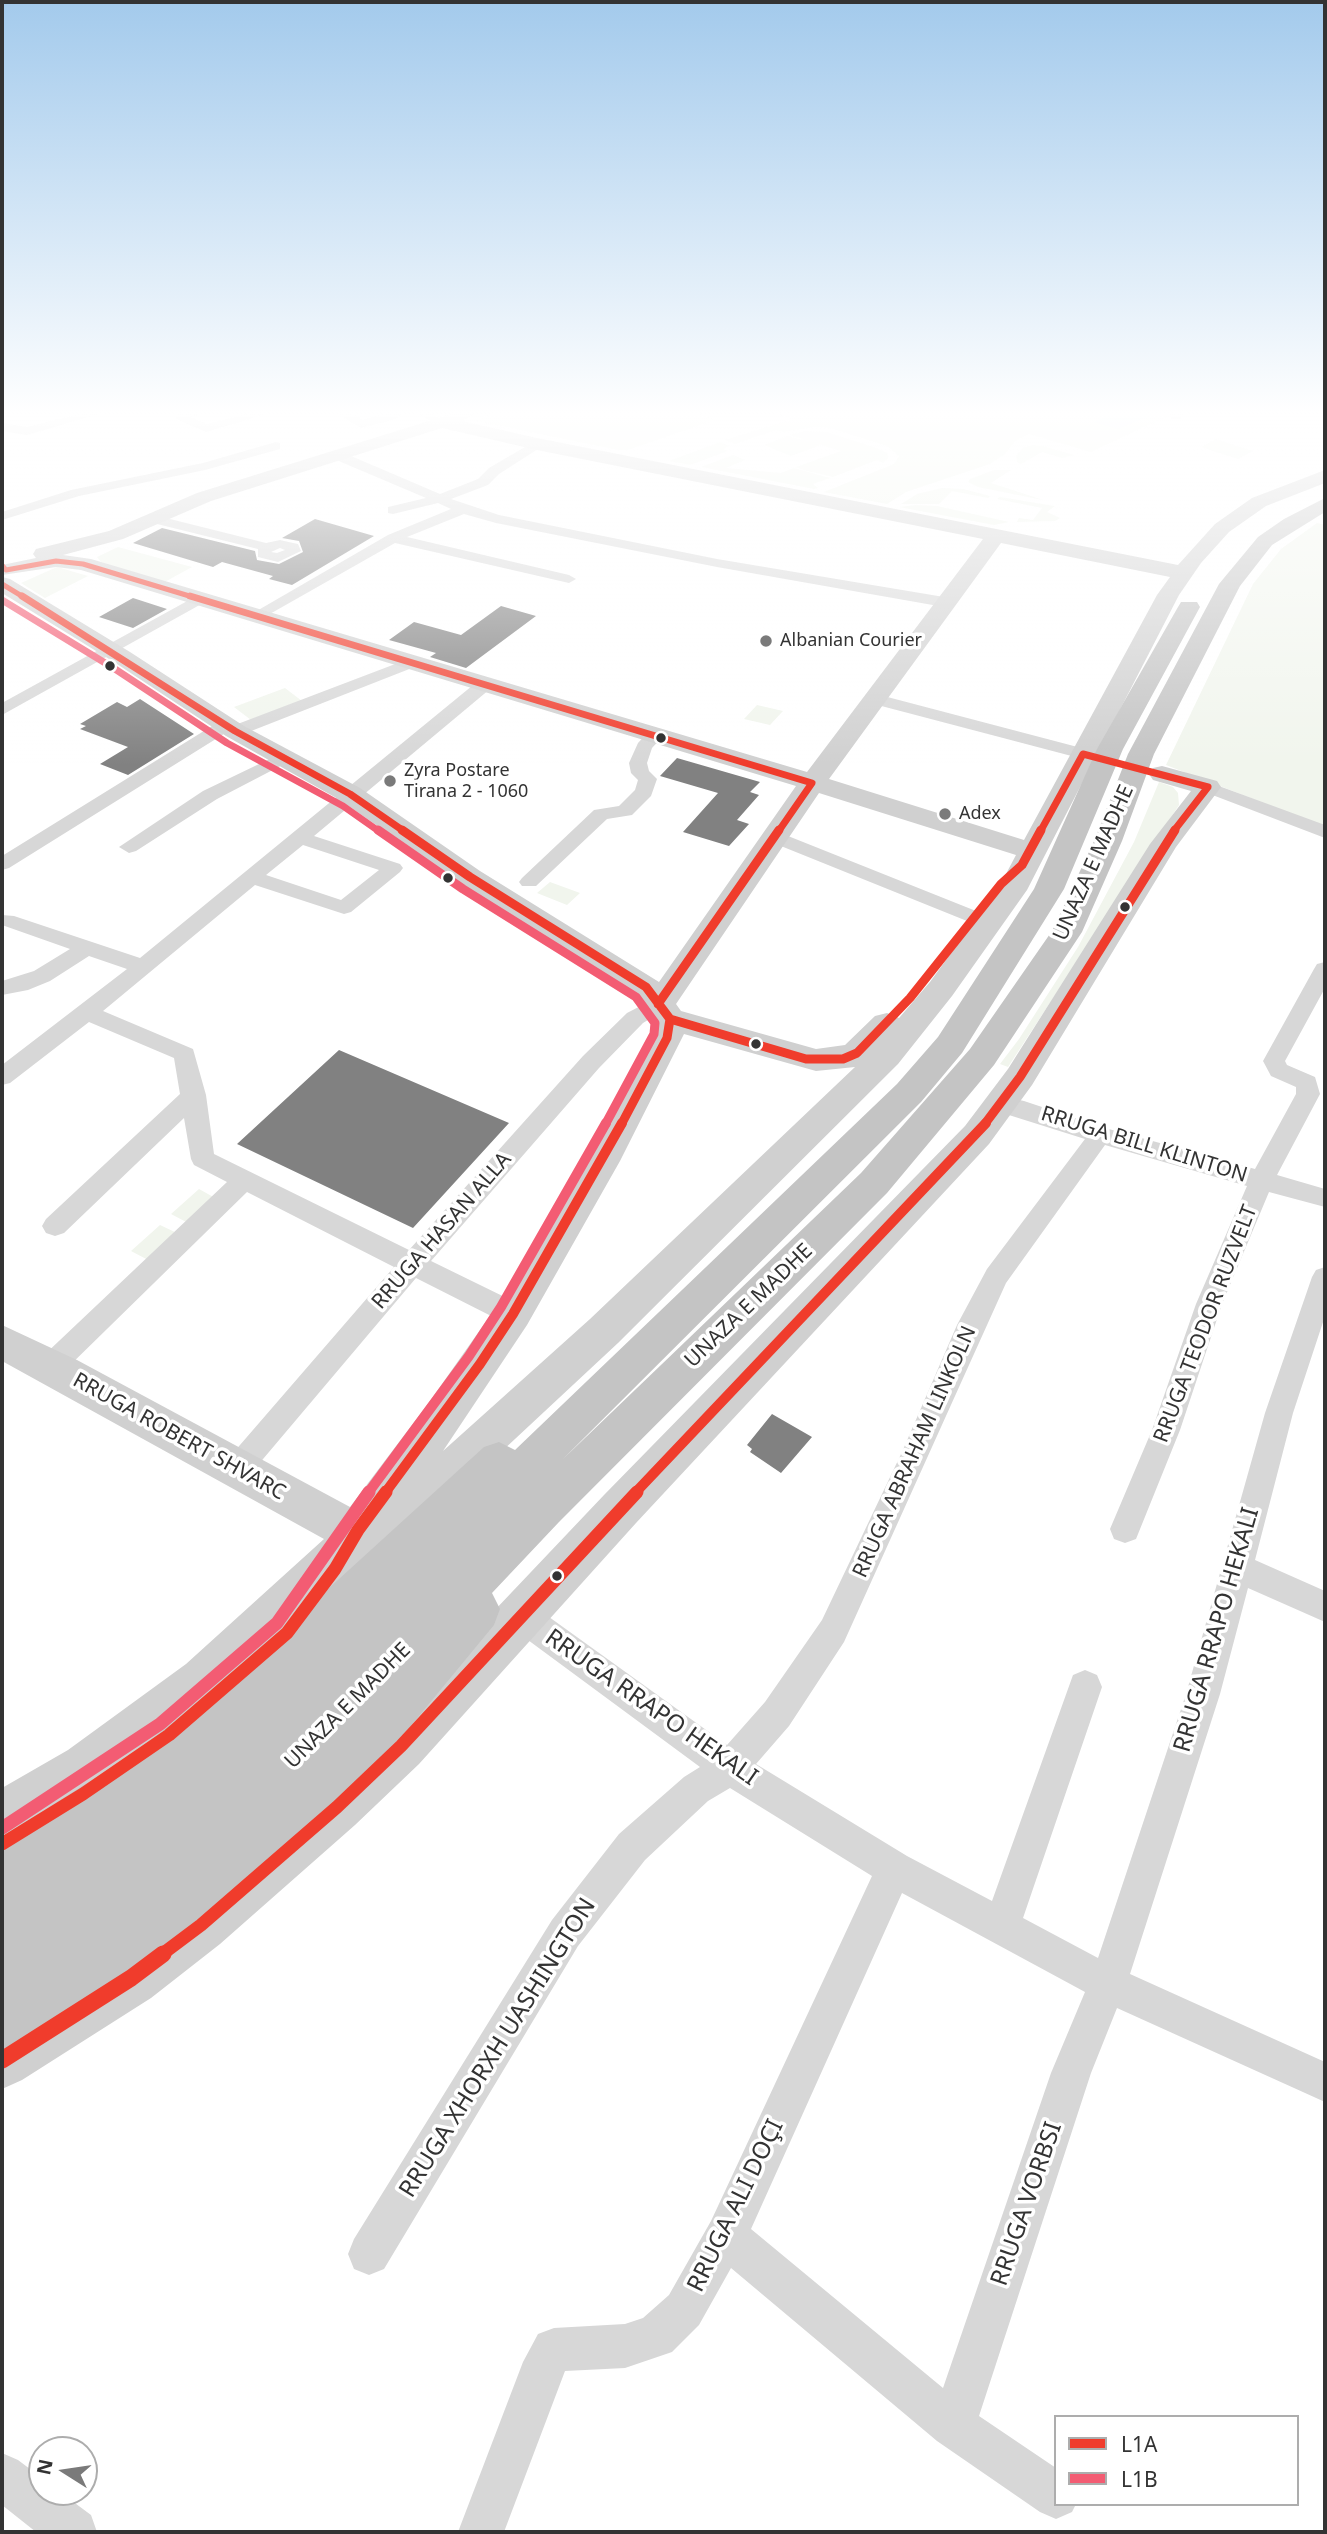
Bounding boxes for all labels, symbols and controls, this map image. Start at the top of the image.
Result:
place label: Albanian Courier [780,630,922,652]
marker: Albanian Courier [758,633,774,649]
unlabelled marker [103,659,117,673]
unlabelled marker [654,731,668,745]
place label: Zyra Postare Tirana 2 - 1060 [404,760,528,802]
marker: Zyra Postare Tirana 2 - 1060 [382,773,398,789]
street label: UNAZA E MADHE [1048,781,1140,945]
place label: Adex [959,803,1001,825]
marker: Adex [937,806,953,822]
unlabelled marker [441,871,455,885]
unlabelled marker [1118,900,1132,914]
unlabelled marker [749,1037,763,1051]
street label: RRUGA BILL KLINTON [1038,1102,1250,1188]
street label: RRUGA HASAN ALLA [367,1147,517,1315]
street label: RRUGA TEODOR RUZVELT [1149,1202,1263,1446]
street label: UNAZA E MADHE [680,1239,818,1373]
street label: RRUGA ABRAHAM LINKOLN [848,1322,982,1582]
street label: RRUGA ROBERT SHVARC [68,1368,290,1506]
street label: RRUGA RRAPO HEKALI [1168,1504,1266,1756]
unlabelled marker [550,1569,564,1583]
street label: RRUGA RRAPO HEKALI [539,1624,763,1792]
street label: UNAZA E MADHE [280,1638,416,1774]
street label: RRUGA XHORXH UASHINGTON [394,1893,602,2203]
street label: RRUGA ALI DOÇI [682,2115,790,2297]
street label: RRUGA VORBSI [986,2118,1068,2290]
legend [1054,2415,1299,2506]
text: L1A [1121,2430,1157,2458]
north arrow [28,2436,98,2506]
text: N [30,2457,59,2477]
text: L1B [1121,2465,1158,2493]

